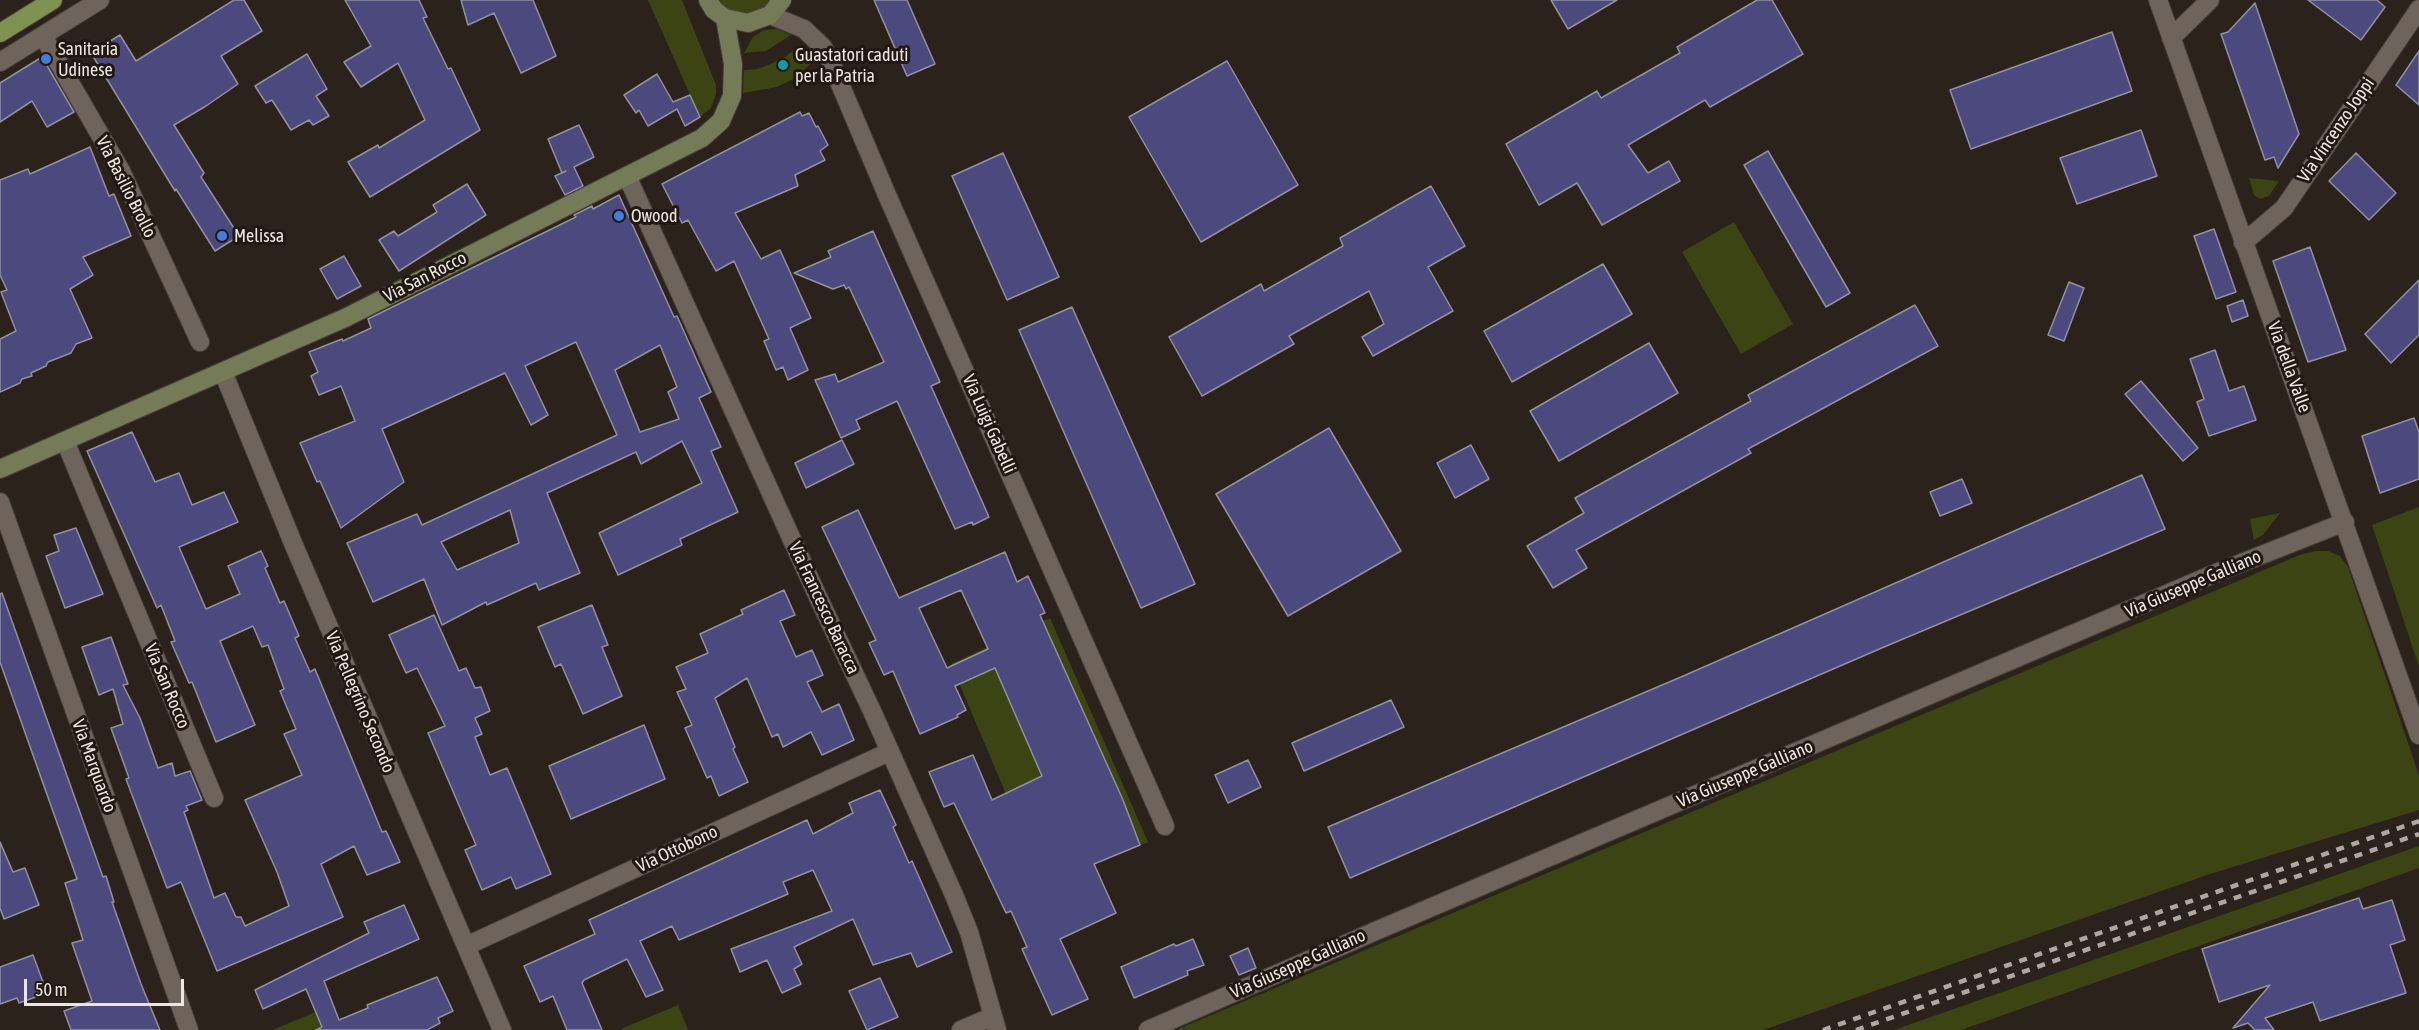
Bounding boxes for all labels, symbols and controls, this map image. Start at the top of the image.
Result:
place label: Sanitaria Udinese [58,38,118,80]
place label: Guastatori caduti per la Patria [795,44,908,86]
marker: Sanitaria Udinese [39,52,53,66]
marker: Guastatori caduti per la Patria [776,58,790,72]
street label: Via Vincenzo Joppi [2293,74,2379,186]
street label: Via Basilio Brollo [91,133,161,241]
place label: Owood [631,205,678,227]
marker: Owood [612,209,626,223]
place label: Melissa [234,225,284,247]
marker: Melissa [215,229,229,243]
street label: Via San Rocco [380,247,470,307]
street label: Via della Valle [2263,319,2315,415]
street label: Via Luigi Gabelli [958,371,1020,477]
street label: Via Francesco Baracca [784,538,864,678]
street label: Via Giuseppe Galliano [2122,546,2264,622]
street label: Via Pellegrino Secondo [320,628,400,776]
street label: Via San Rocco [139,640,195,732]
street label: Via Marquardo [67,717,121,815]
street label: Via Giuseppe Galliano [1674,736,1816,812]
street label: Via Ottobono [633,821,721,877]
street label: Via Giuseppe Galliano [1227,925,1369,1003]
scale bar [27,967,188,1005]
text: 50 m [35,979,67,1000]

